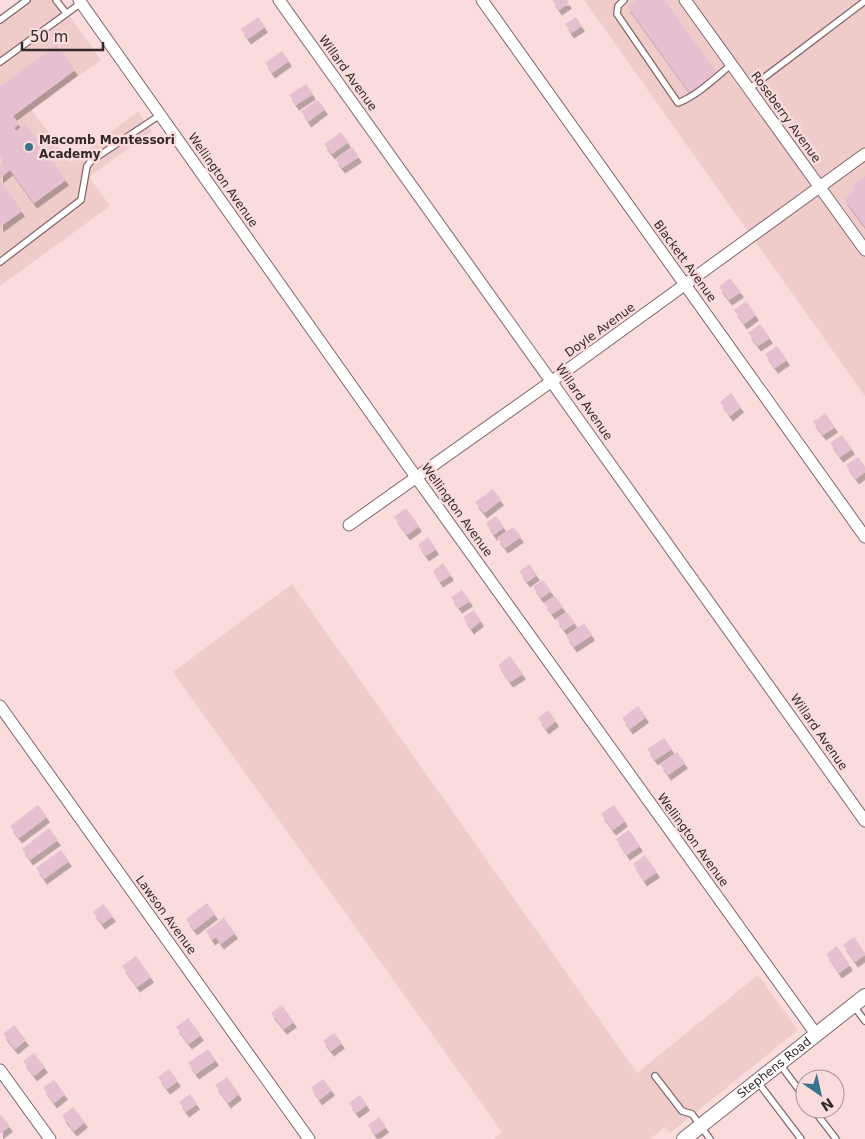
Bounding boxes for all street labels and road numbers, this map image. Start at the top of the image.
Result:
street label: Willard Avenue [316,33,380,113]
street label: Roseberry Avenue [748,69,824,165]
street label: Wellington Avenue [185,130,261,230]
street label: Blackett Avenue [651,218,719,304]
street label: Doyle Avenue [562,300,638,360]
street label: Willard Avenue [553,361,615,443]
street label: Wellington Avenue [418,461,496,559]
street label: Willard Avenue [788,691,850,773]
street label: Wellington Avenue [654,791,732,889]
street label: Lawson Avenue [133,873,199,957]
street label: Stephens Road [735,1034,814,1101]

